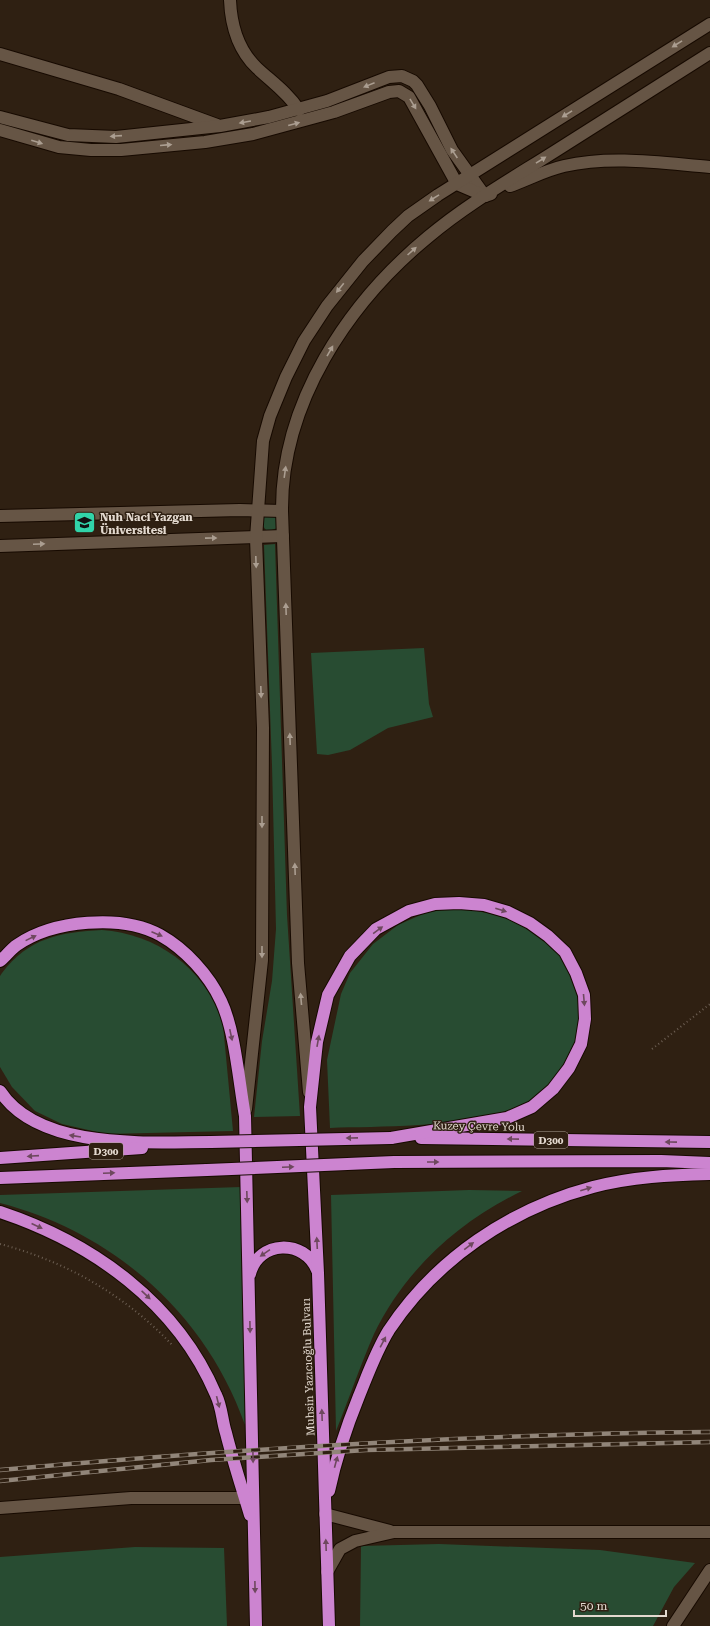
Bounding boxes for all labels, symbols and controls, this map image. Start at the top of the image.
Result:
one-way arrow [671,41,683,48]
one-way arrow [363,83,375,89]
one-way arrow [410,98,417,110]
one-way arrow [562,110,572,118]
one-way arrow [239,119,251,125]
one-way arrow [289,121,301,127]
one-way arrow [110,133,122,140]
one-way arrow [32,139,44,145]
one-way arrow [160,142,172,149]
one-way arrow [451,147,458,158]
one-way arrow [535,157,547,164]
one-way arrow [428,195,439,202]
one-way arrow [407,247,416,256]
one-way arrow [336,282,345,293]
one-way arrow [326,345,333,357]
one-way arrow [282,466,288,478]
school or university icon: Nuh Naci Yazgan Üniversitesi [71,510,97,536]
place label: Nuh Naci Yazgan Üniversitesi [100,511,193,537]
one-way arrow [205,535,217,542]
one-way arrow [33,541,46,547]
one-way arrow [253,556,259,569]
one-way arrow [282,603,289,615]
one-way arrow [258,686,264,699]
one-way arrow [287,733,294,745]
one-way arrow [259,816,265,829]
one-way arrow [292,862,298,875]
one-way arrow [495,907,507,913]
one-way arrow [372,925,383,934]
one-way arrow [151,932,163,938]
one-way arrow [25,935,36,941]
one-way arrow [259,946,265,959]
one-way arrow [298,993,305,1005]
one-way arrow [581,994,588,1006]
one-way arrow [228,1029,234,1041]
one-way arrow [315,1035,321,1047]
street label: Kuzey Çevre Yolu [433,1119,525,1134]
road number: D300 [534,1132,568,1148]
one-way arrow [69,1133,81,1139]
one-way arrow [346,1135,358,1142]
one-way arrow [506,1136,519,1142]
one-way arrow [665,1138,677,1145]
road number: D300 [89,1143,123,1159]
one-way arrow [27,1153,39,1160]
one-way arrow [427,1159,440,1165]
one-way arrow [282,1163,294,1170]
one-way arrow [103,1170,115,1177]
one-way arrow [580,1186,592,1192]
one-way arrow [244,1191,250,1204]
one-way arrow [31,1223,42,1229]
one-way arrow [314,1236,320,1249]
one-way arrow [464,1242,475,1250]
one-way arrow [259,1250,271,1257]
one-way arrow [140,1291,151,1300]
street label: Muhsin Yazıcıoğlu Bulvarı [300,1297,317,1436]
one-way arrow [247,1321,253,1334]
one-way arrow [380,1336,386,1348]
one-way arrow [215,1396,221,1408]
one-way arrow [319,1408,325,1421]
one-way arrow [250,1451,256,1464]
one-way arrow [333,1456,339,1468]
one-way arrow [323,1538,329,1551]
one-way arrow [252,1581,259,1593]
scale bar [574,1592,666,1618]
text: 50 m [580,1599,607,1613]

